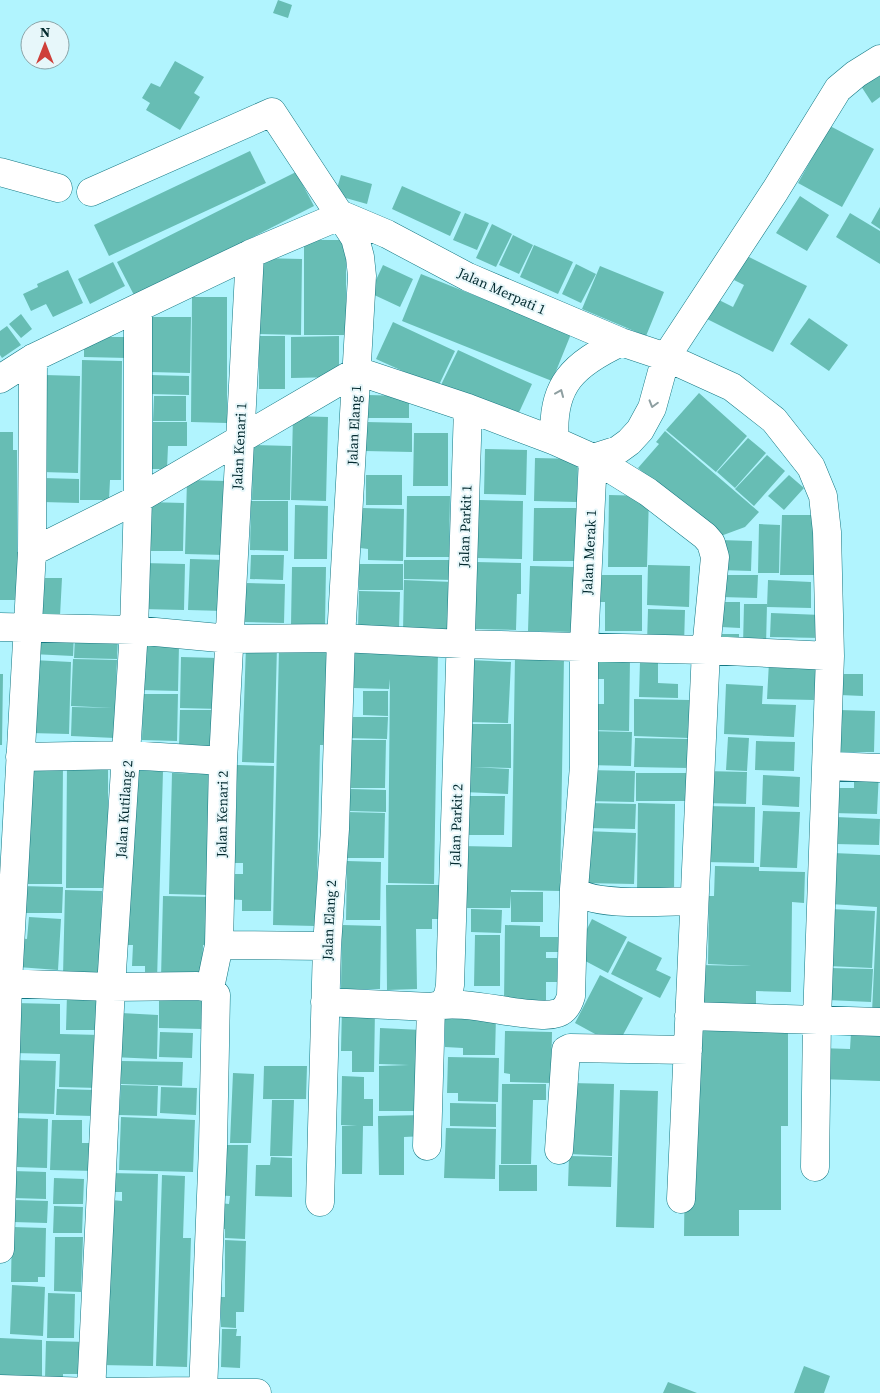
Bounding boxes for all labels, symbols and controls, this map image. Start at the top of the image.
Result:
north arrow [20,20,70,70]
text: N [40,22,50,42]
street label: Jalan Merpati 1 [454,262,549,319]
street label: Jalan Elang 1 [342,384,366,467]
one-way arrow [554,389,565,398]
one-way arrow [648,399,659,408]
street label: Jalan Kenari 1 [227,402,251,491]
street label: Jalan Parkit 1 [454,484,476,569]
street label: Jalan Merak 1 [577,509,601,596]
street label: Jalan Kutilang 2 [111,759,137,860]
street label: Jalan Kenari 2 [211,770,233,859]
street label: Jalan Parkit 2 [445,783,467,868]
street label: Jalan Elang 2 [317,879,341,962]

